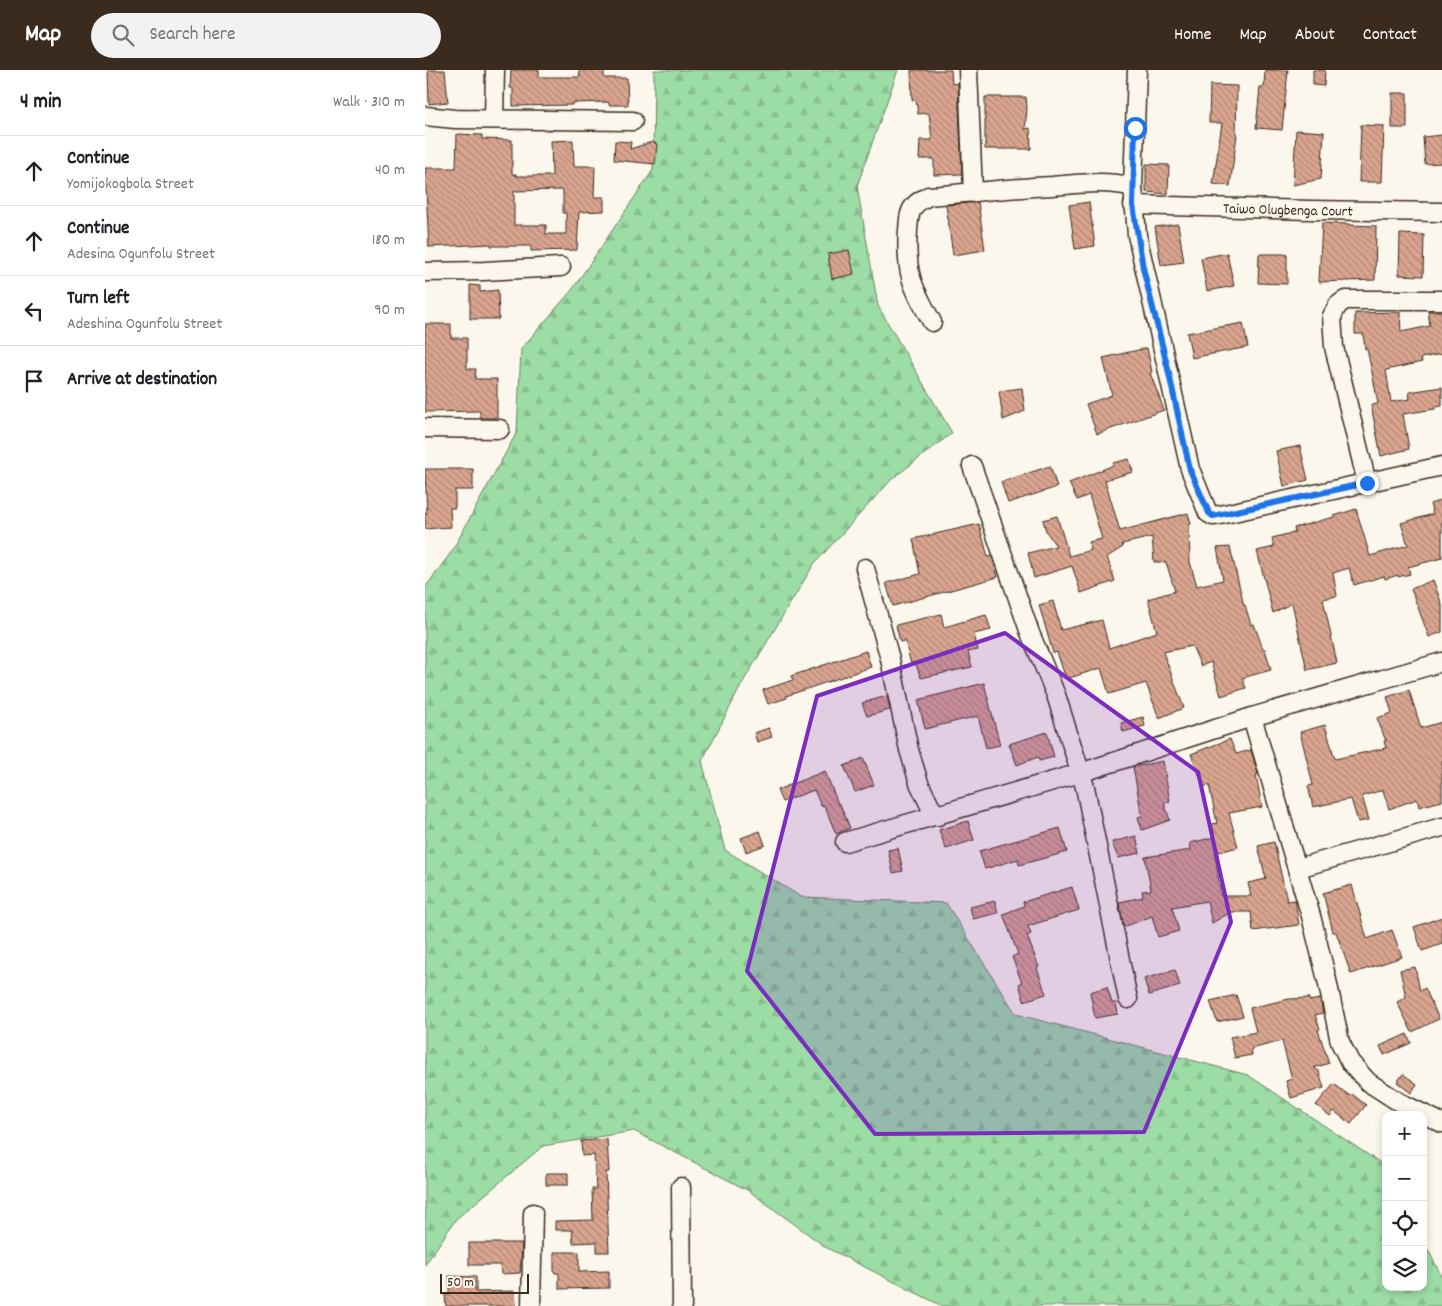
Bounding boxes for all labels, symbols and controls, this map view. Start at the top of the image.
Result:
search box [91,13,441,58]
text: Map [25,18,61,52]
icon: search [109,21,137,49]
text: Search here [149,22,235,49]
text: Home [1174,23,1211,48]
text: Map [1239,23,1267,48]
text: About [1295,23,1335,48]
text: Contact [1363,23,1417,48]
text: 4 min [20,88,62,118]
text: Walk · 310 m [333,91,405,114]
route start [1124,117,1147,140]
text: Continue [67,146,129,173]
icon: ahead [20,157,48,185]
text: 40 m [375,159,405,182]
text: Yomijokogbola Street [67,173,194,196]
street label: Taiwo Olugbenga Court [1223,199,1353,224]
text: Continue [67,216,129,243]
icon: ahead [20,227,48,255]
text: 180 m [372,229,405,252]
text: Adesina Ogunfolu Street [67,243,215,266]
text: Turn left [67,286,130,313]
icon: left [20,297,48,325]
text: 90 m [374,299,405,322]
text: Adeshina Ogunfolu Street [67,313,222,336]
icon: arrive [20,367,48,395]
text: Arrive at destination [67,367,217,394]
route end [1356,472,1379,495]
map controls [1382,1111,1427,1291]
button: + [1382,1111,1427,1156]
button: − [1382,1156,1427,1201]
button: locate [1382,1201,1427,1246]
button: layers [1382,1246,1427,1291]
scale bar [440,1271,529,1294]
text: 50 m [447,1273,474,1293]

